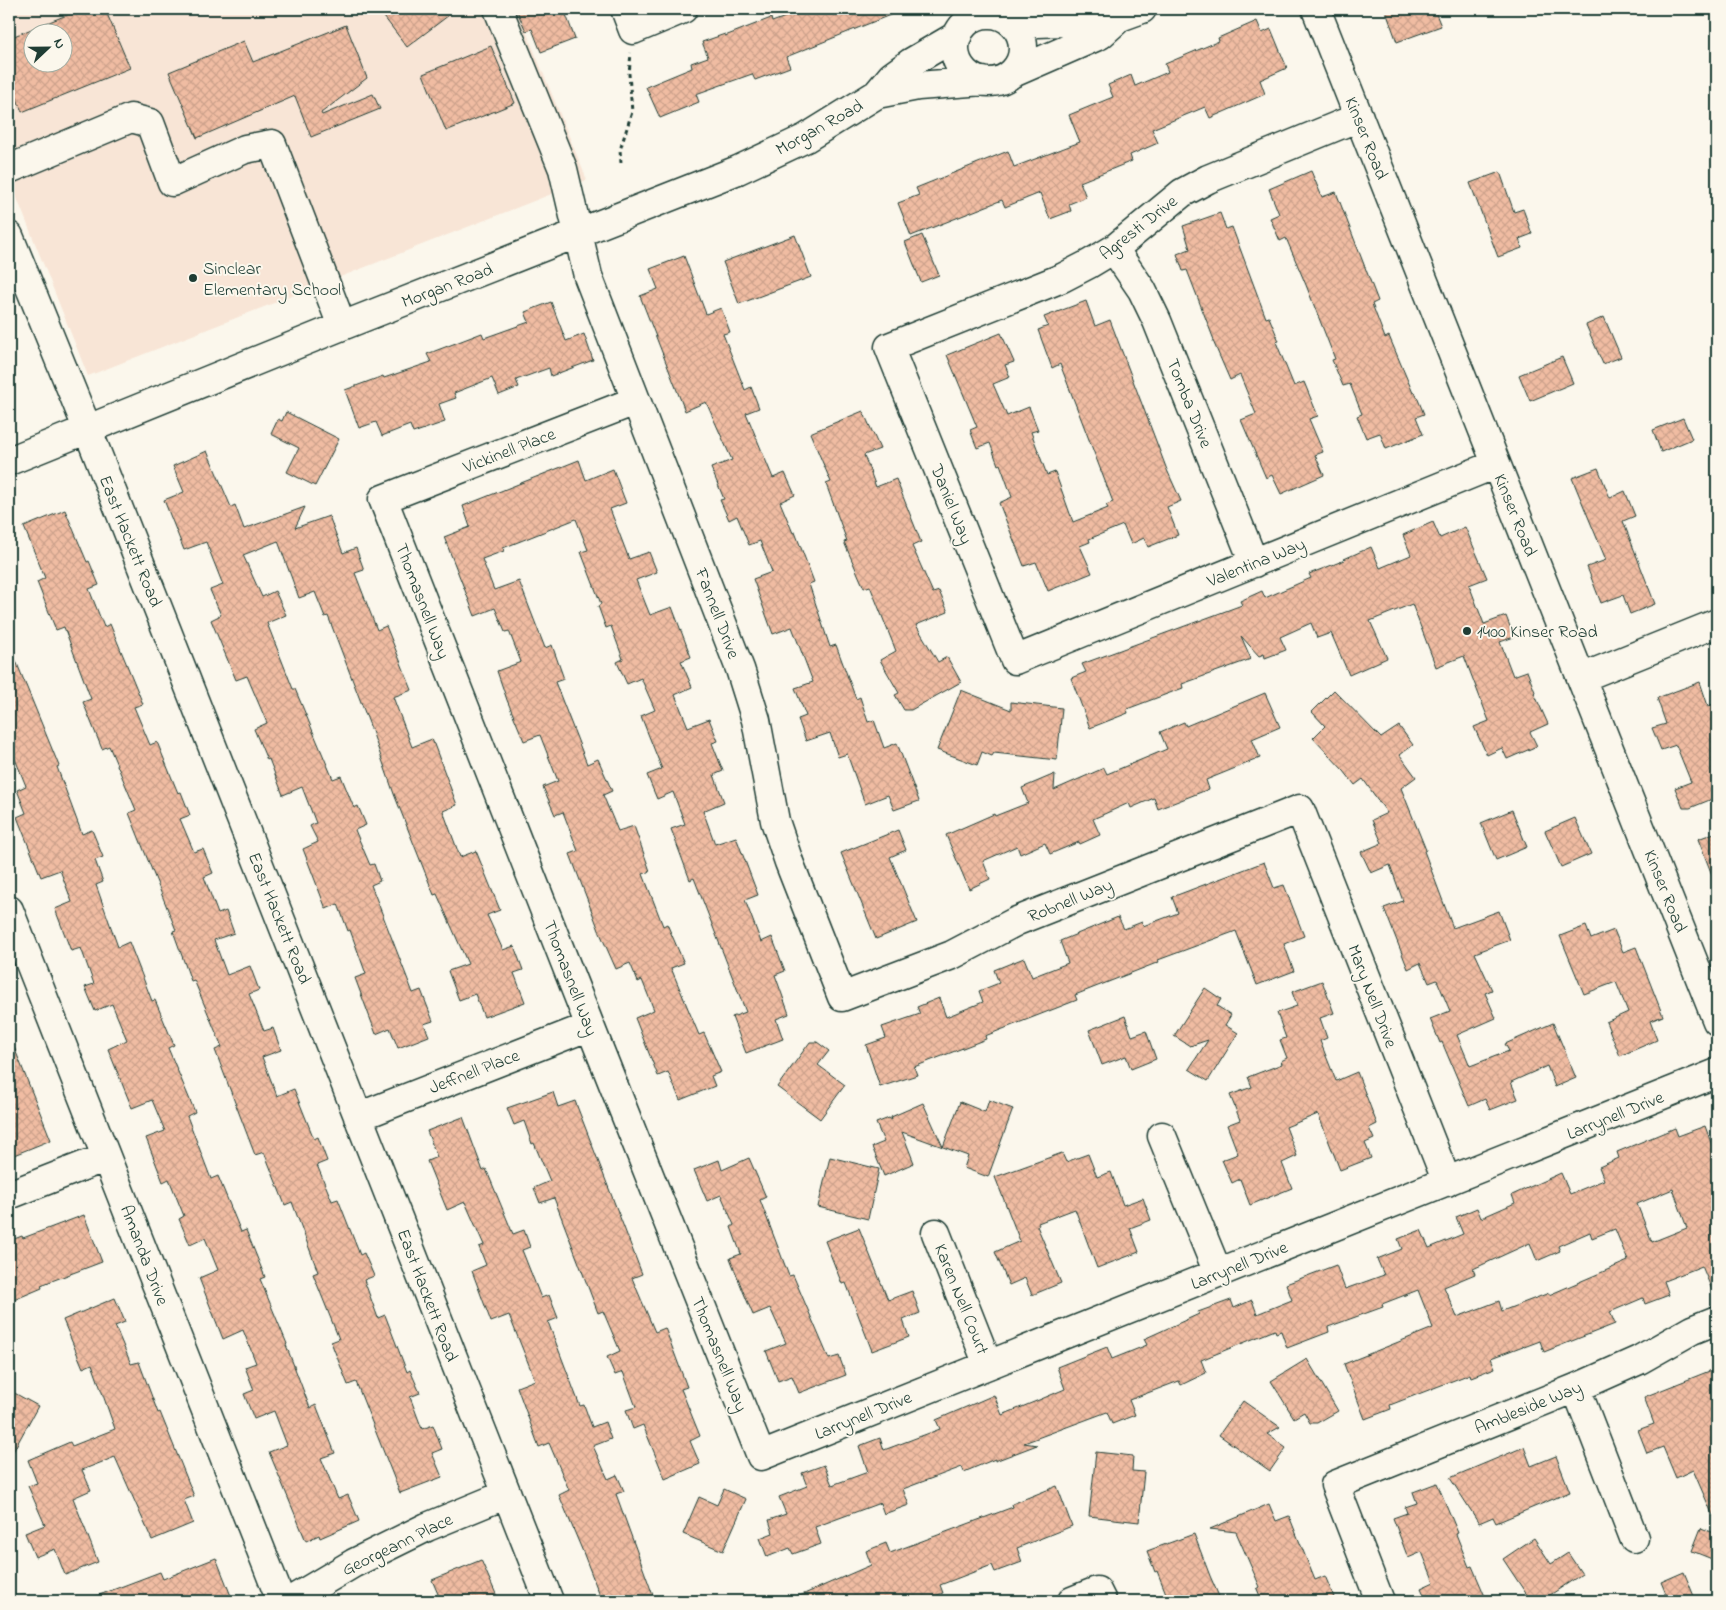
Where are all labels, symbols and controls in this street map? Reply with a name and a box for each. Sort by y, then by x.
north arrow [22,22,72,72]
text: N [47,35,70,52]
street label: Kinser Road [1337,93,1394,184]
street label: Morgan Road [772,94,869,164]
street label: Agresti Drive [1094,189,1185,268]
place label: Sinclear Elementary School [203,257,341,304]
street label: Morgan Road [398,257,498,317]
marker: Sinclear Elementary School [187,272,199,284]
street label: Tomba Drive [1158,355,1218,453]
street label: Vickinell Place [459,422,561,482]
street label: Daniel Way [922,460,978,549]
street label: Kinser Road [1486,470,1543,561]
street label: East Hackett Road [91,472,167,612]
street label: Valentina Way [1203,532,1310,596]
street label: Thomasnell Way [387,540,455,663]
street label: Fannell Drive [687,564,746,664]
place label: 1400 Kinser Road [1477,620,1598,646]
marker: 1400 Kinser Road [1461,625,1473,637]
street label: Kinser Road [1636,846,1693,937]
street label: East Hackett Road [240,849,316,989]
street label: Robnell Way [1024,873,1117,931]
street label: Thomasnell Way [535,917,603,1040]
street label: Mary Nell Drive [1339,941,1403,1053]
street label: Jeffnell Place [426,1043,525,1102]
street label: Larrynell Drive [1563,1085,1669,1148]
street label: Amanda Drive [112,1202,175,1311]
street label: East Hackett Road [389,1226,463,1366]
street label: Larrynell Drive [1187,1235,1293,1298]
street label: Karen Nell Court [926,1240,994,1359]
street label: Thomasnell Way [683,1293,753,1416]
street label: Ambleside Way [1471,1375,1586,1442]
street label: Larrynell Drive [811,1385,917,1448]
street label: Georgeann Place [338,1507,459,1585]

